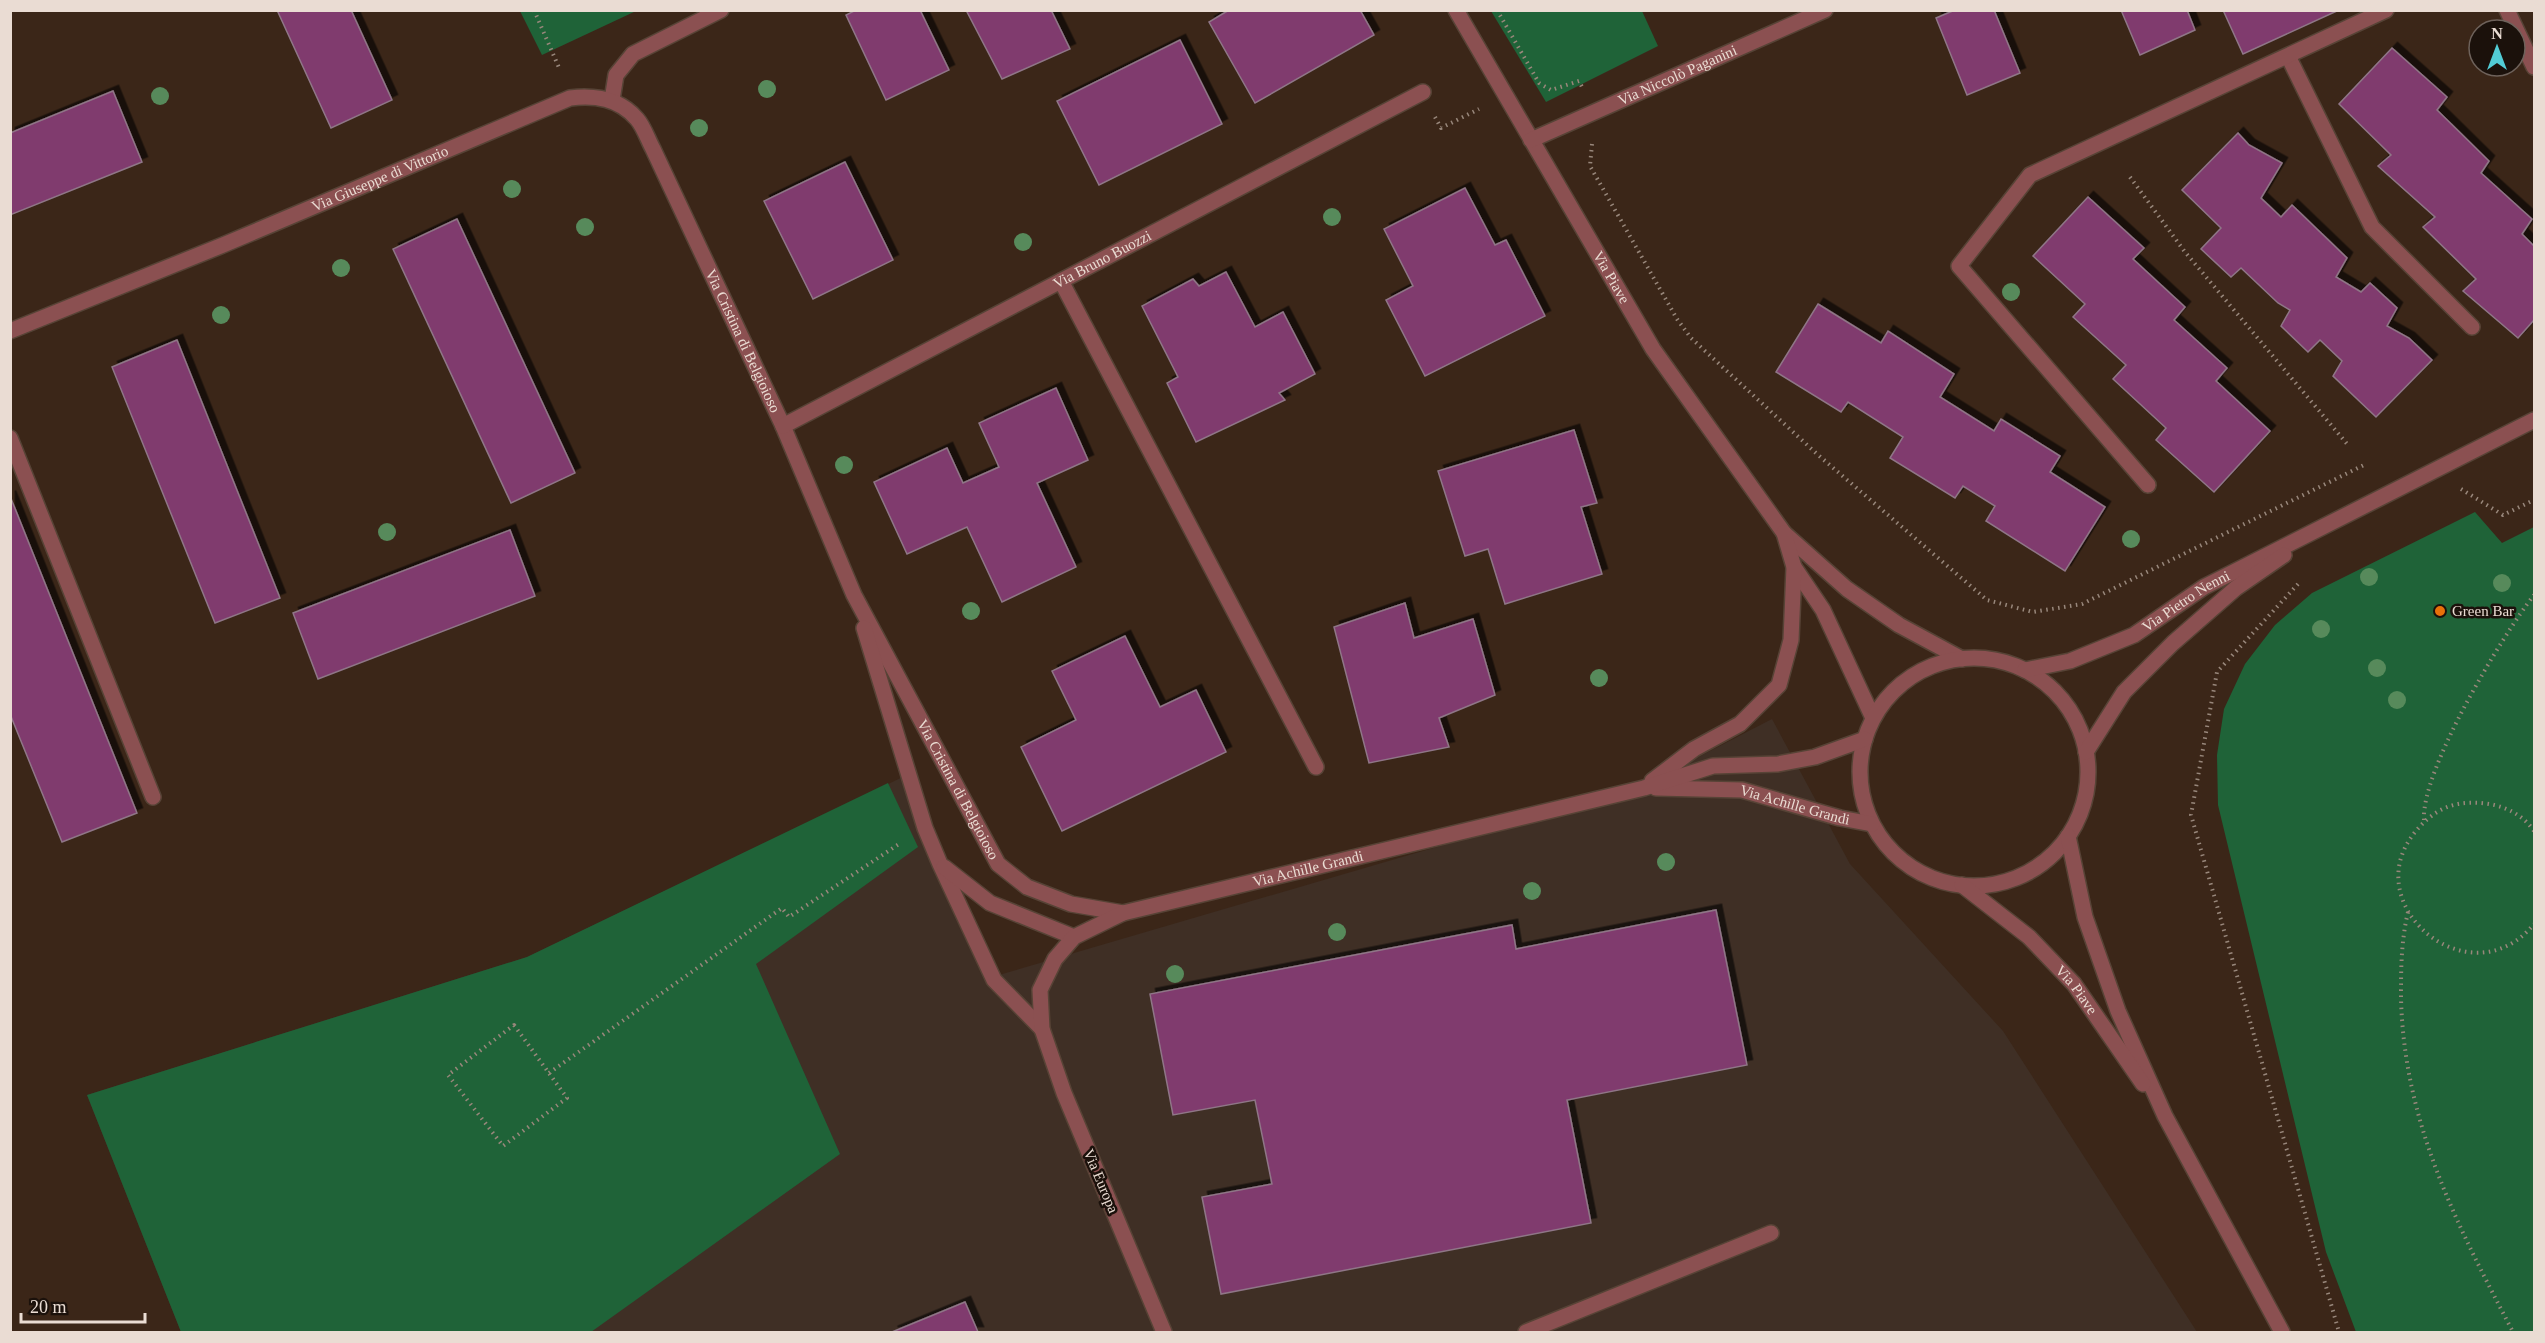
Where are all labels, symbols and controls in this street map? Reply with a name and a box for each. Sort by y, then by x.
north arrow [2467,18,2527,78]
text: N [2491,25,2503,42]
street label: Via Niccolò Paganini [1615,42,1739,109]
street label: Via Giuseppe di Vittorio [309,143,450,215]
street label: Via Bruno Buozzi [1050,227,1154,292]
street label: Via Piave [1590,248,1633,306]
street label: Via Cristina di Belgioioso [703,267,783,415]
street label: Via Pietro Nenni [2139,567,2232,635]
place label: Green Bar [2452,603,2514,619]
marker: Green Bar [2433,604,2447,618]
street label: Via Cristina di Belgioioso [914,717,1002,862]
street label: Via Achille Grandi [1738,782,1851,828]
street label: Via Achille Grandi [1251,848,1365,890]
street label: Via Piave [2052,962,2101,1018]
street label: Via Europa [1080,1147,1122,1216]
scale bar [21,1286,146,1324]
text: 20 m [30,1297,67,1317]

